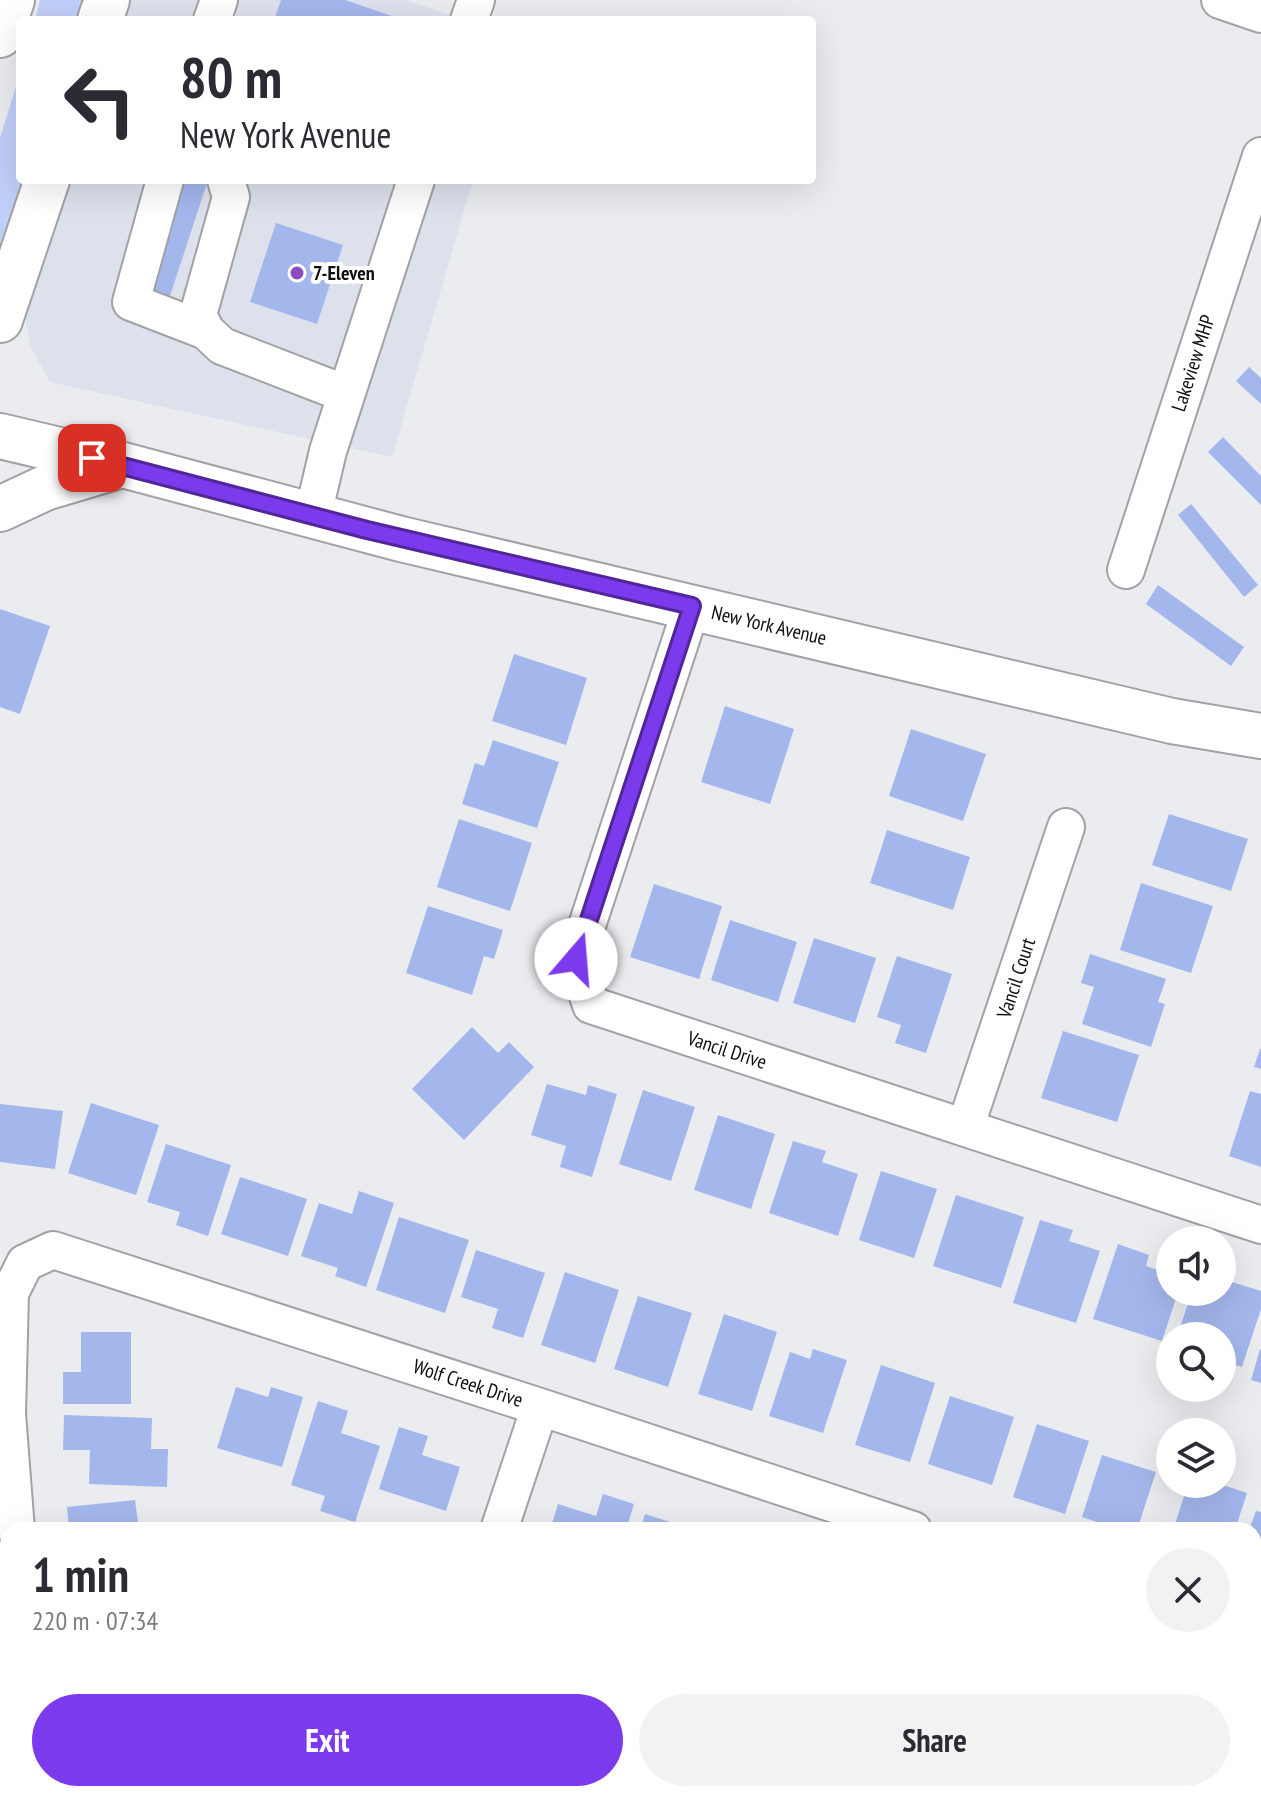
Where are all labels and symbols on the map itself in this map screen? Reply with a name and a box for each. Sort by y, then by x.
place label: 7-Eleven [313,260,375,286]
marker: 7-Eleven [288,264,306,282]
street label: Lakeview MHP [1165,312,1221,414]
pin [58,424,126,492]
street label: New York Avenue [709,599,829,651]
position arrow [534,917,618,1001]
street label: Vancil Court [991,934,1041,1022]
street label: Vancil Drive [683,1025,770,1075]
street label: Wolf Creek Drive [410,1353,526,1413]

